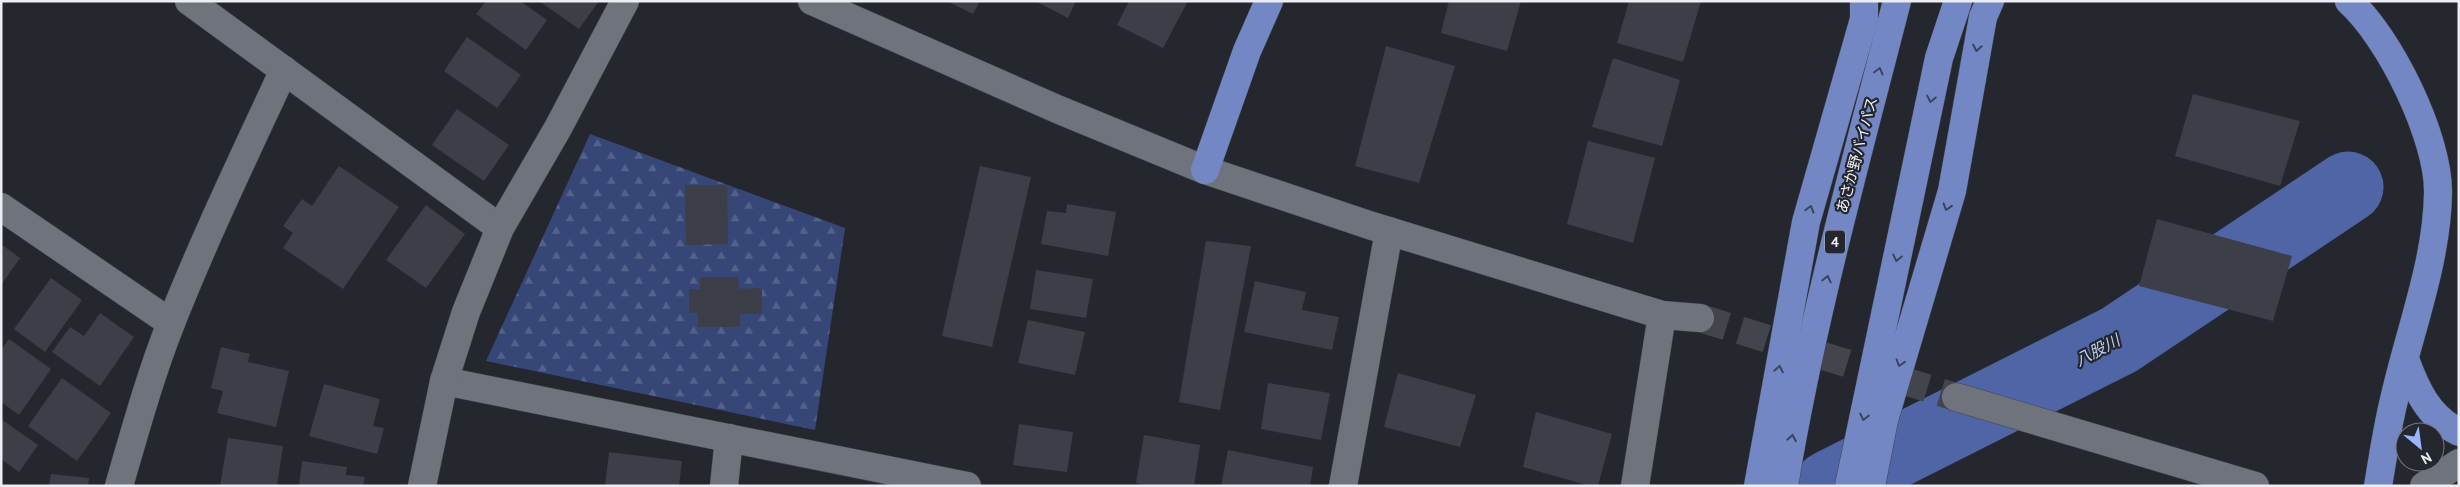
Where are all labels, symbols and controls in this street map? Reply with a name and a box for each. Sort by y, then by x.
one-way arrow [1973,43,1983,52]
one-way arrow [1874,67,1884,75]
one-way arrow [1926,94,1937,103]
street label: あさか野バイパス [1832,95,1881,215]
one-way arrow [1942,203,1952,211]
one-way arrow [1804,205,1815,214]
road number: 4 [1825,230,1845,253]
one-way arrow [1892,253,1903,262]
one-way arrow [1821,275,1832,284]
water label: 八股川 [2071,329,2125,370]
one-way arrow [1896,358,1906,367]
one-way arrow [1774,365,1784,373]
one-way arrow [1859,412,1869,421]
north arrow [2395,422,2445,472]
one-way arrow [1786,433,1796,442]
text: N [2418,448,2435,468]

